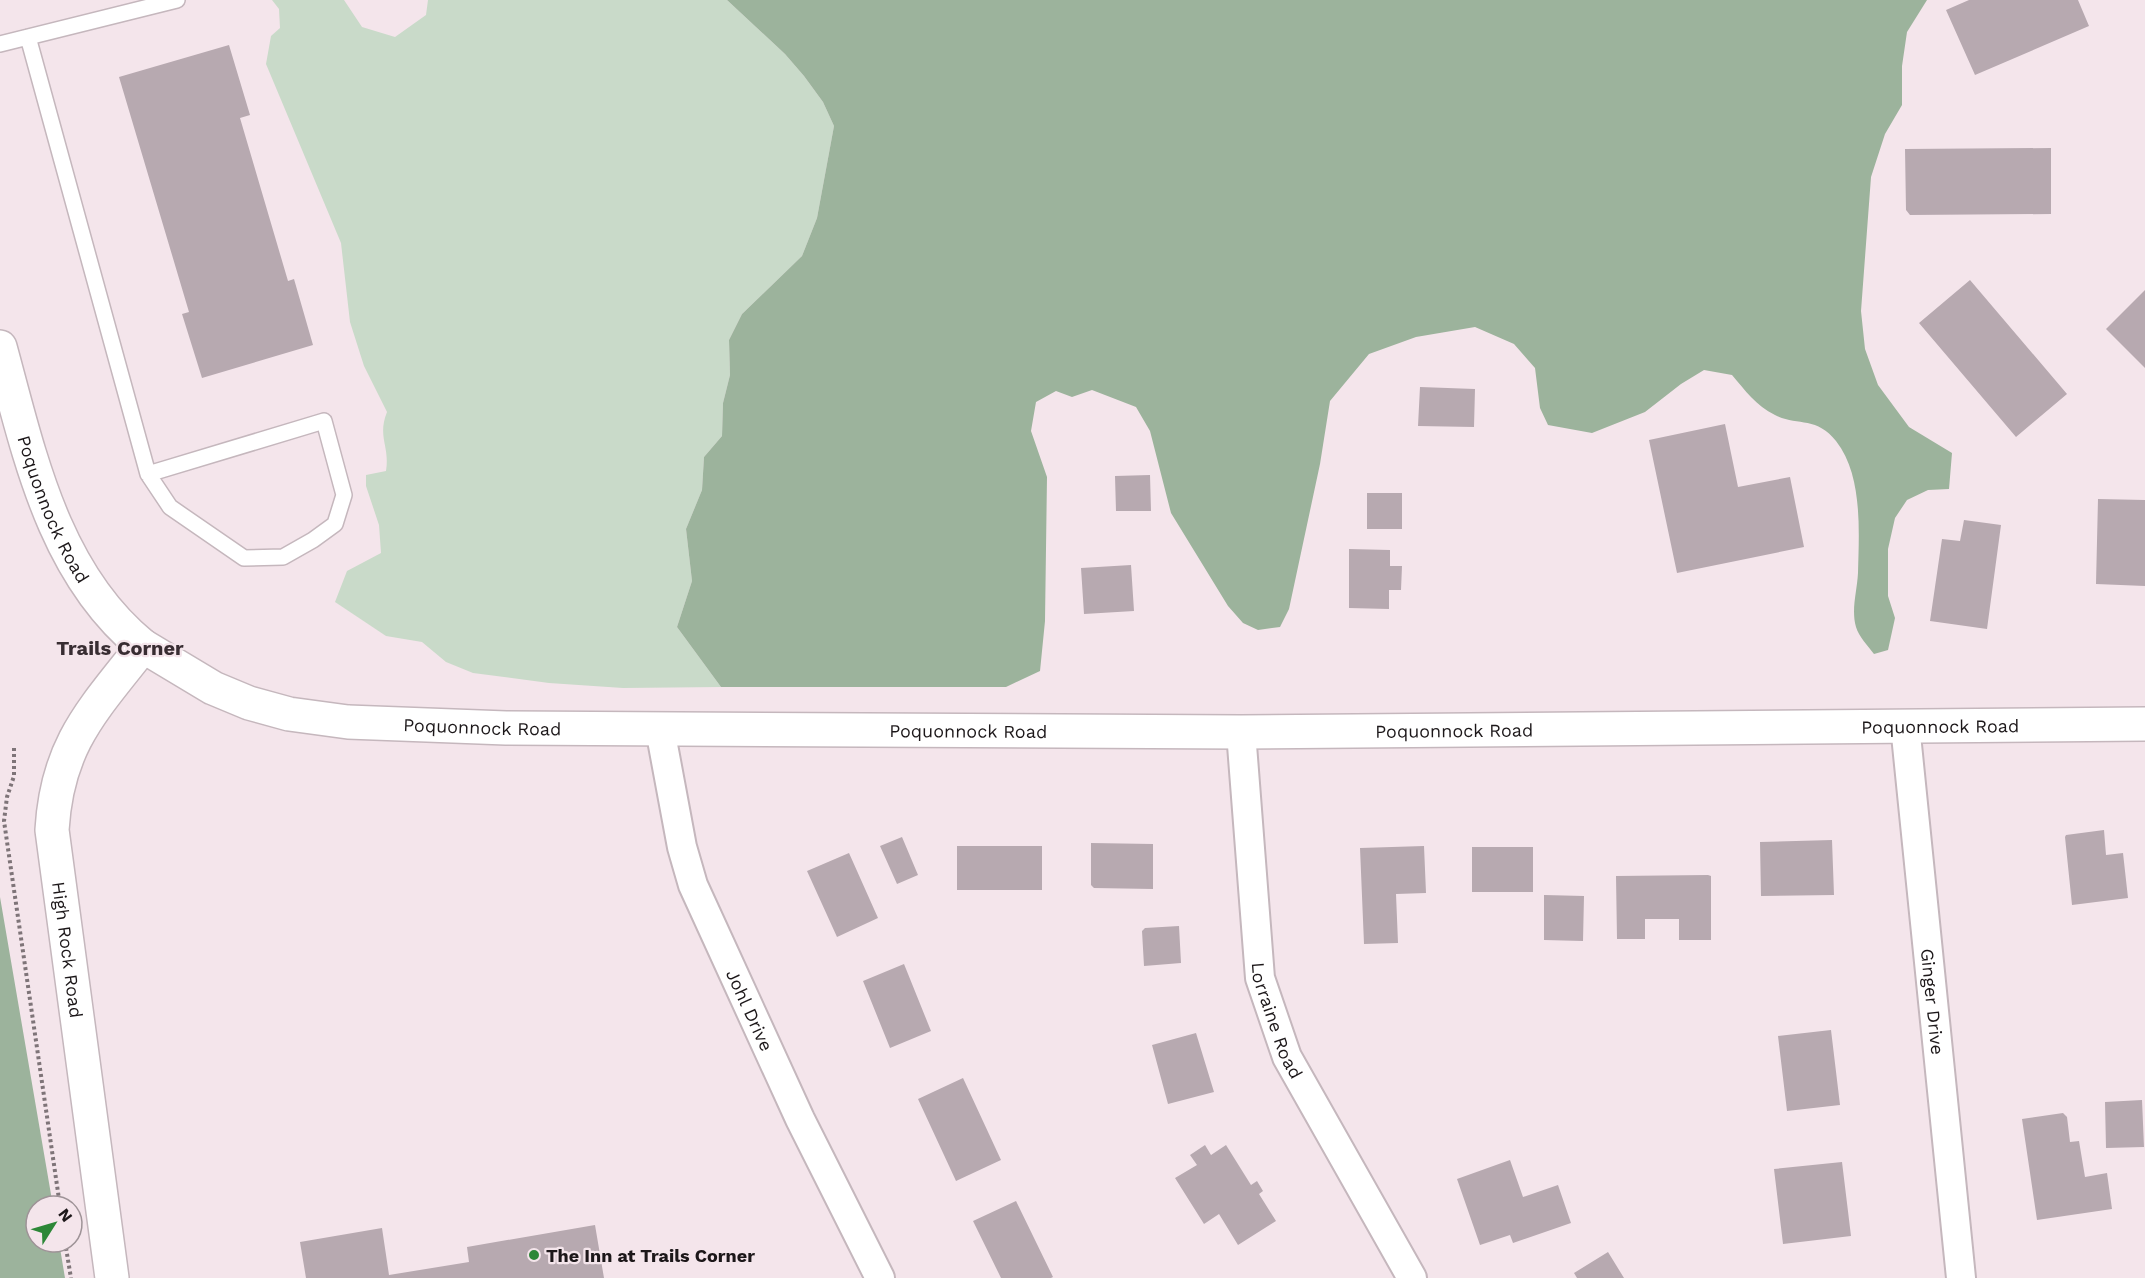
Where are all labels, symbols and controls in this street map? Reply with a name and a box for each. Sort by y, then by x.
street label: Poquonnock Road [14,433,94,587]
district label: Trails Corner [56,636,184,660]
street label: Poquonnock Road [403,714,561,739]
street label: Poquonnock Road [1861,715,2019,737]
street label: Poquonnock Road [1375,719,1533,741]
street label: Poquonnock Road [889,720,1047,741]
street label: High Rock Road [49,880,88,1019]
street label: Ginger Drive [1917,947,1949,1056]
street label: Lorraine Road [1248,961,1307,1082]
street label: Johl Drive [722,966,778,1054]
north arrow [24,1194,84,1254]
text: N [54,1205,77,1226]
place label: The Inn at Trails Corner [546,1245,755,1266]
marker: The Inn at Trails Corner [527,1248,541,1262]

